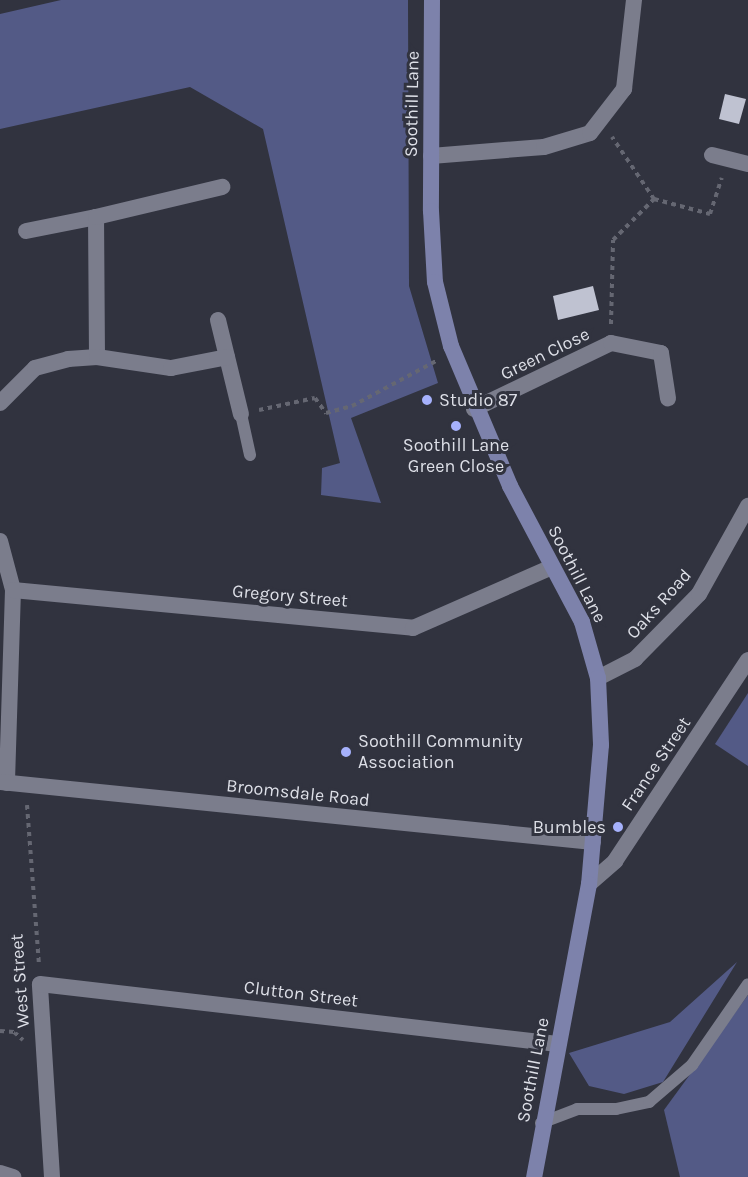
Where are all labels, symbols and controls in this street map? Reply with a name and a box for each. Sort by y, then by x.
street label: Soothill Lane [400,51,424,157]
street label: Green Close [497,323,593,385]
place label: Studio 87 [439,389,517,411]
marker: Studio 87 [420,393,434,407]
marker: Soothill Lane Green Close [449,419,463,433]
place label: Soothill Lane Green Close [403,435,509,478]
street label: Soothill Lane [543,522,611,626]
street label: Oaks Road [622,565,696,643]
street label: Gregory Street [231,580,349,612]
street label: France Street [617,713,695,815]
place label: Soothill Community Association [358,731,523,774]
marker: Soothill Community Association [339,745,353,759]
street label: Broomsdale Road [225,775,371,811]
place label: Bumbles [533,816,606,838]
marker: Bumbles [611,820,625,834]
street label: West Street [6,933,34,1029]
street label: Clutton Street [243,976,359,1012]
street label: Soothill Lane [512,1016,554,1124]

